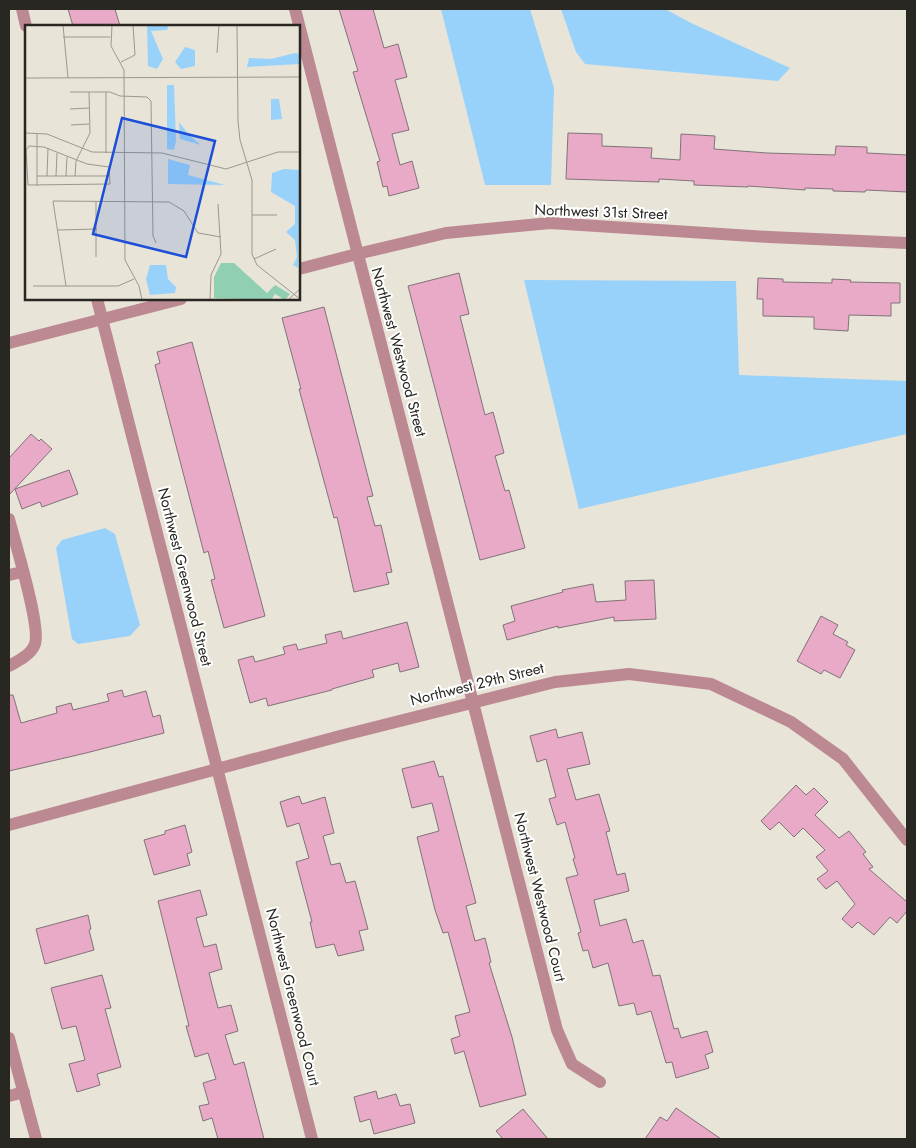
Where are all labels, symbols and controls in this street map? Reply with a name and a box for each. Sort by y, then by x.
inset map [25,25,300,300]
street label: Northwest 31st Street [534,199,668,225]
street label: Northwest Westwood Street [366,265,432,439]
street label: Northwest Greenwood Street [152,485,218,669]
street label: Northwest 29th Street [408,657,547,711]
street label: Northwest Westwood Court [508,810,572,984]
street label: Northwest Greenwood Court [260,906,326,1089]

